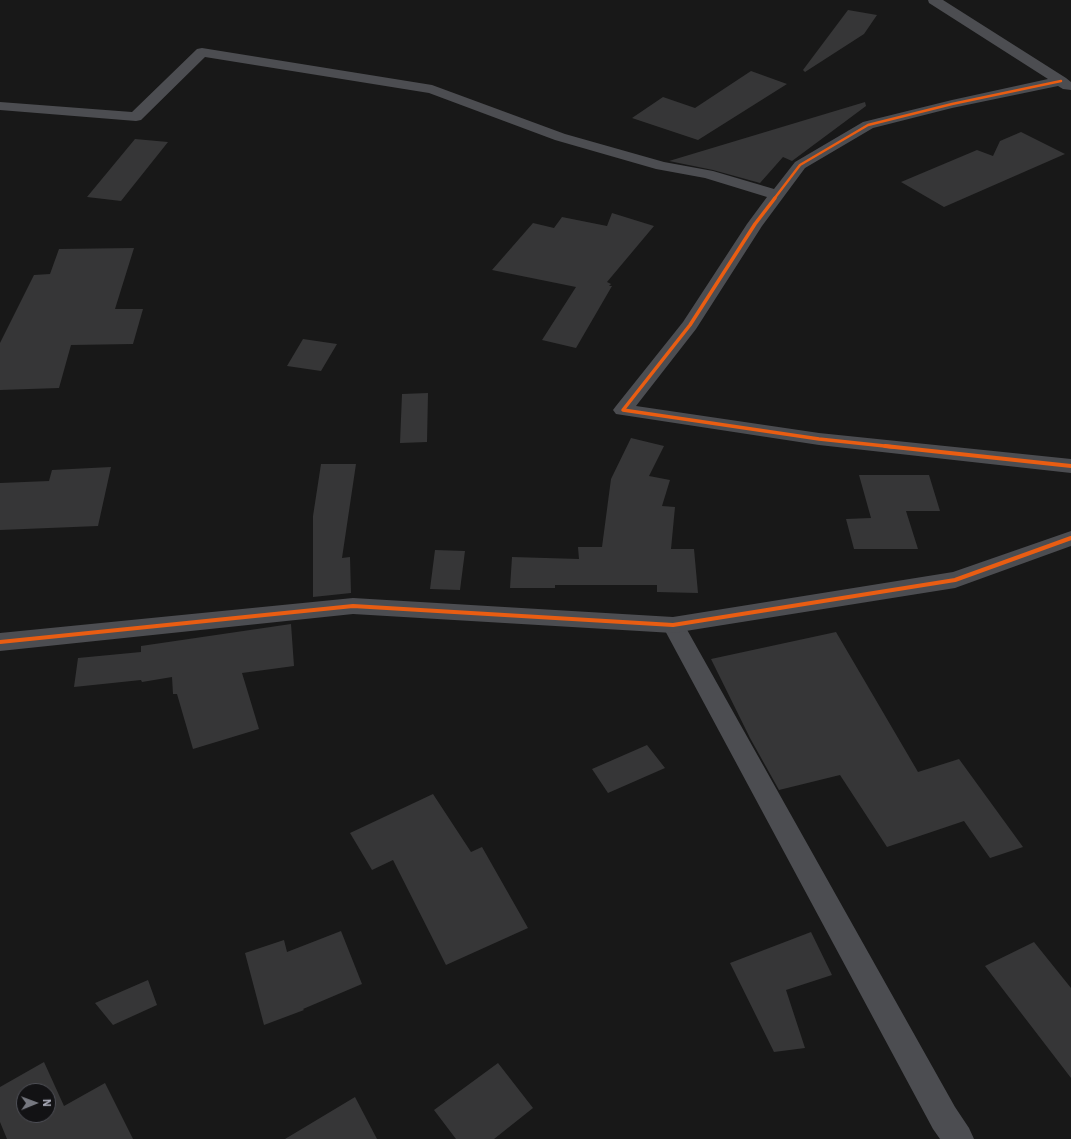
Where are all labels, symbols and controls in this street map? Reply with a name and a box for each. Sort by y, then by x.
north arrow [16,1083,56,1123]
text: N [40,1099,54,1107]

